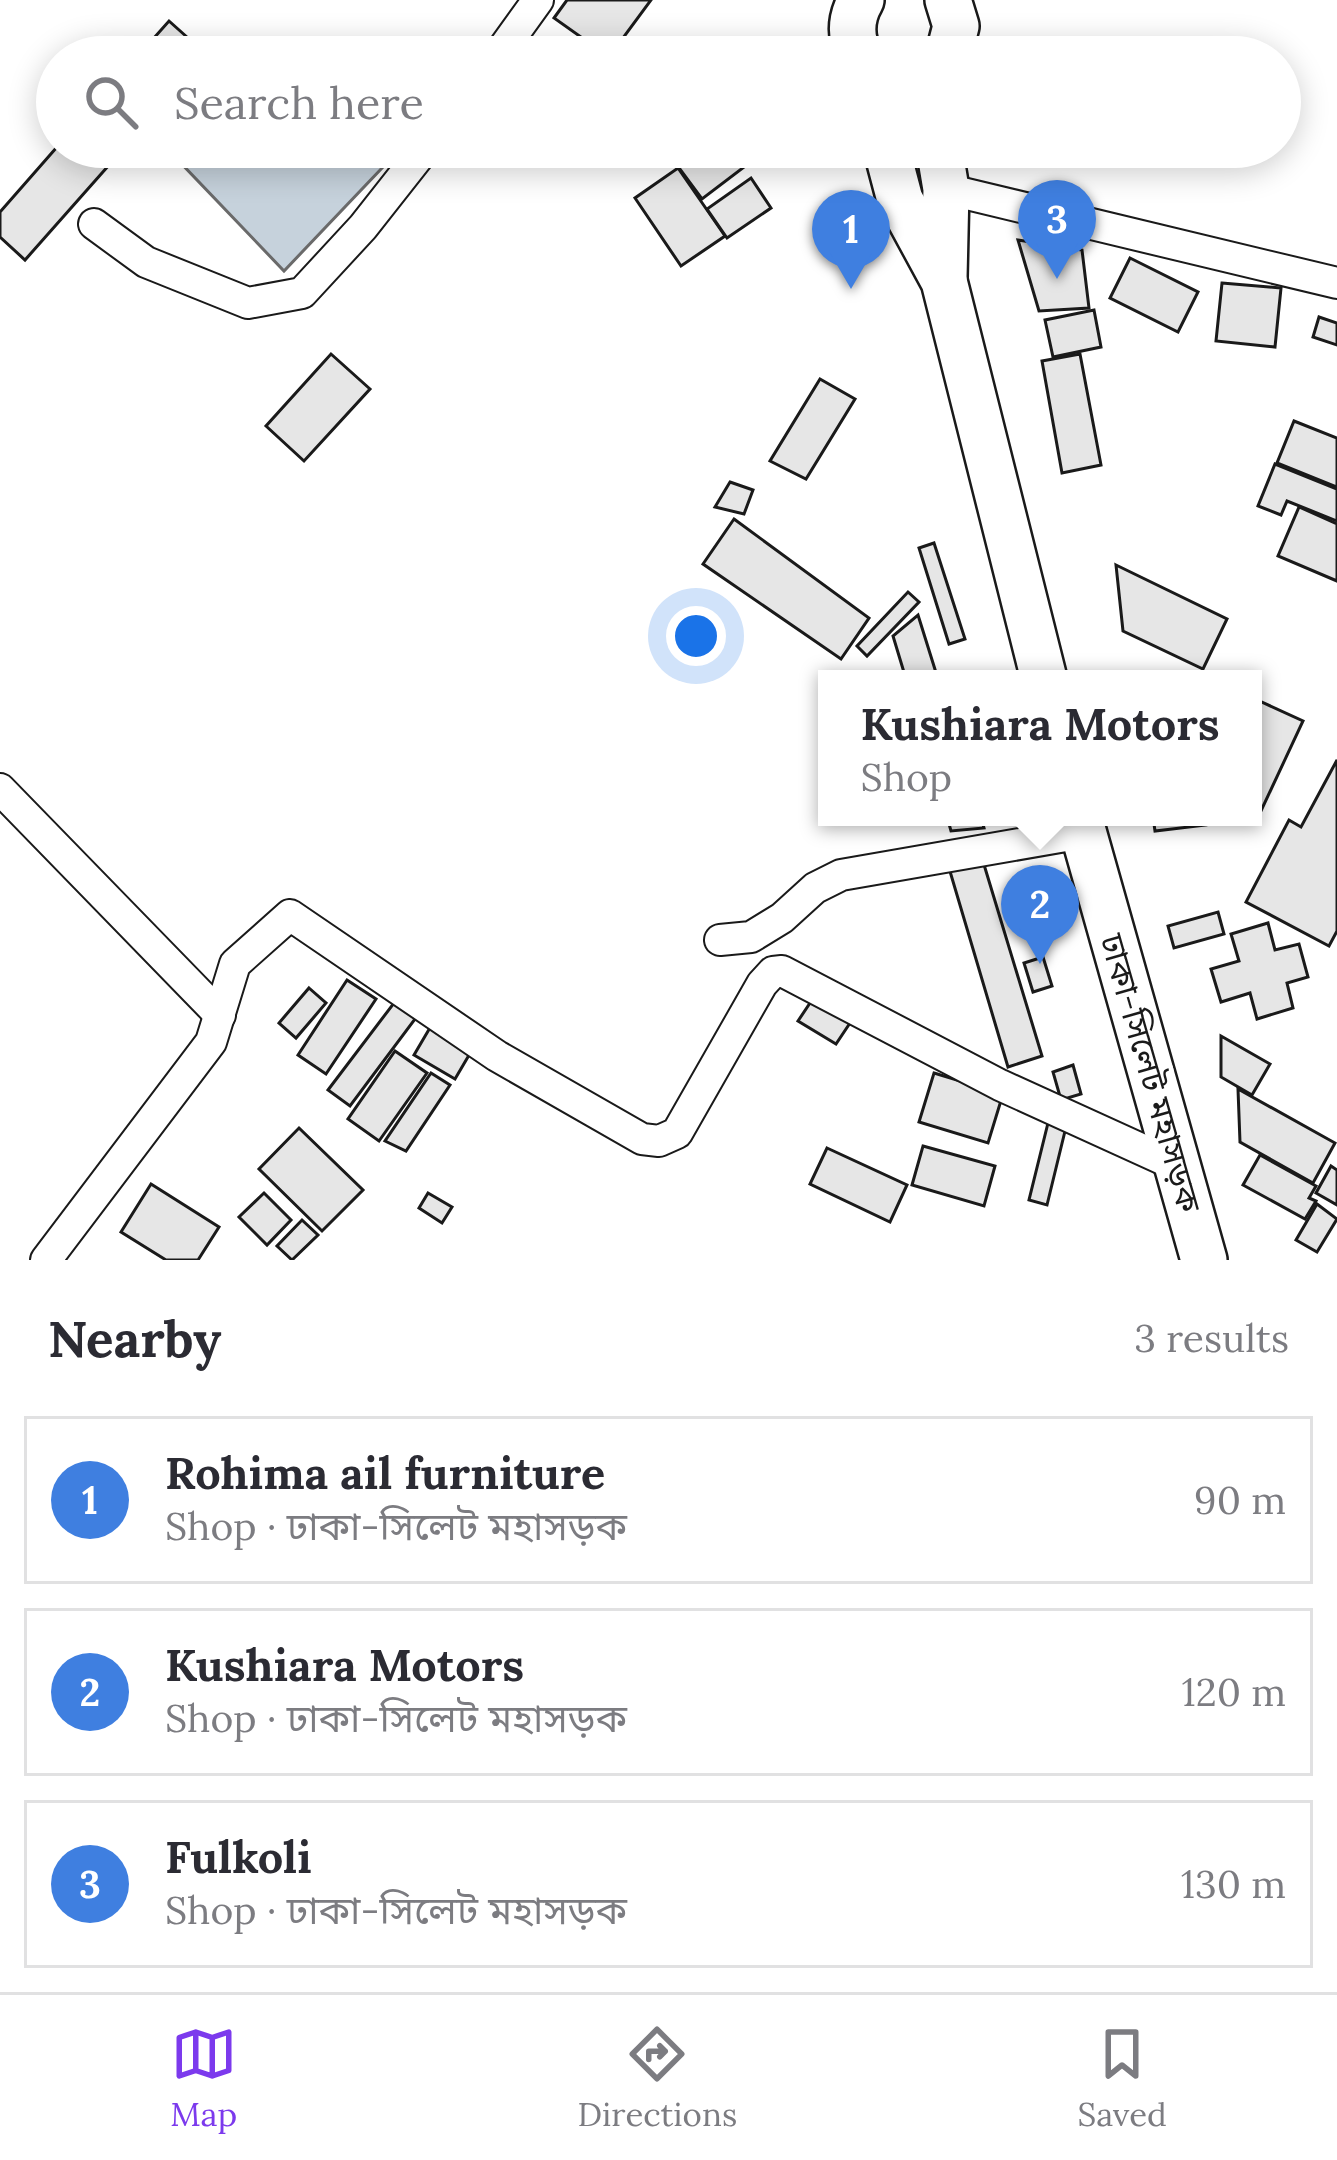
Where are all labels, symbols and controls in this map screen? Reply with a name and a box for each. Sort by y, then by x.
search box [36,36,1301,168]
icon: search [78,69,144,135]
text: Search here [174,74,424,131]
pin: 3 [1018,180,1096,279]
pin: 1 [812,190,890,289]
your location [666,606,726,666]
popup [818,670,1262,826]
text: Kushiara Motors [861,695,1219,752]
text: Shop [861,752,952,802]
pin: 2 [1001,865,1079,964]
street label: ঢাকা-সিলেট মহাসড়ক [1091,928,1211,1217]
text: Nearby [48,1306,221,1371]
text: 3 results [1134,1313,1289,1363]
text: Rohima ail furniture [165,1444,605,1501]
text: 1 [82,1475,98,1525]
text: 90 m [1194,1475,1286,1525]
text: Shop · ঢাকা-সিলেট মহাসড়ক [165,1501,627,1551]
text: Kushiara Motors [165,1636,524,1693]
text: 2 [80,1667,100,1717]
text: 120 m [1182,1667,1286,1717]
text: Shop · ঢাকা-সিলেট মহাসড়ক [165,1693,627,1743]
text: Fulkoli [165,1828,312,1885]
text: 3 [79,1859,101,1909]
text: 130 m [1181,1859,1286,1909]
text: Shop · ঢাকা-সিলেট মহাসড়ক [165,1885,627,1935]
tab: Map [170,2021,237,2135]
tab: Directions [578,2021,737,2135]
tab: Saved [1078,2021,1167,2135]

